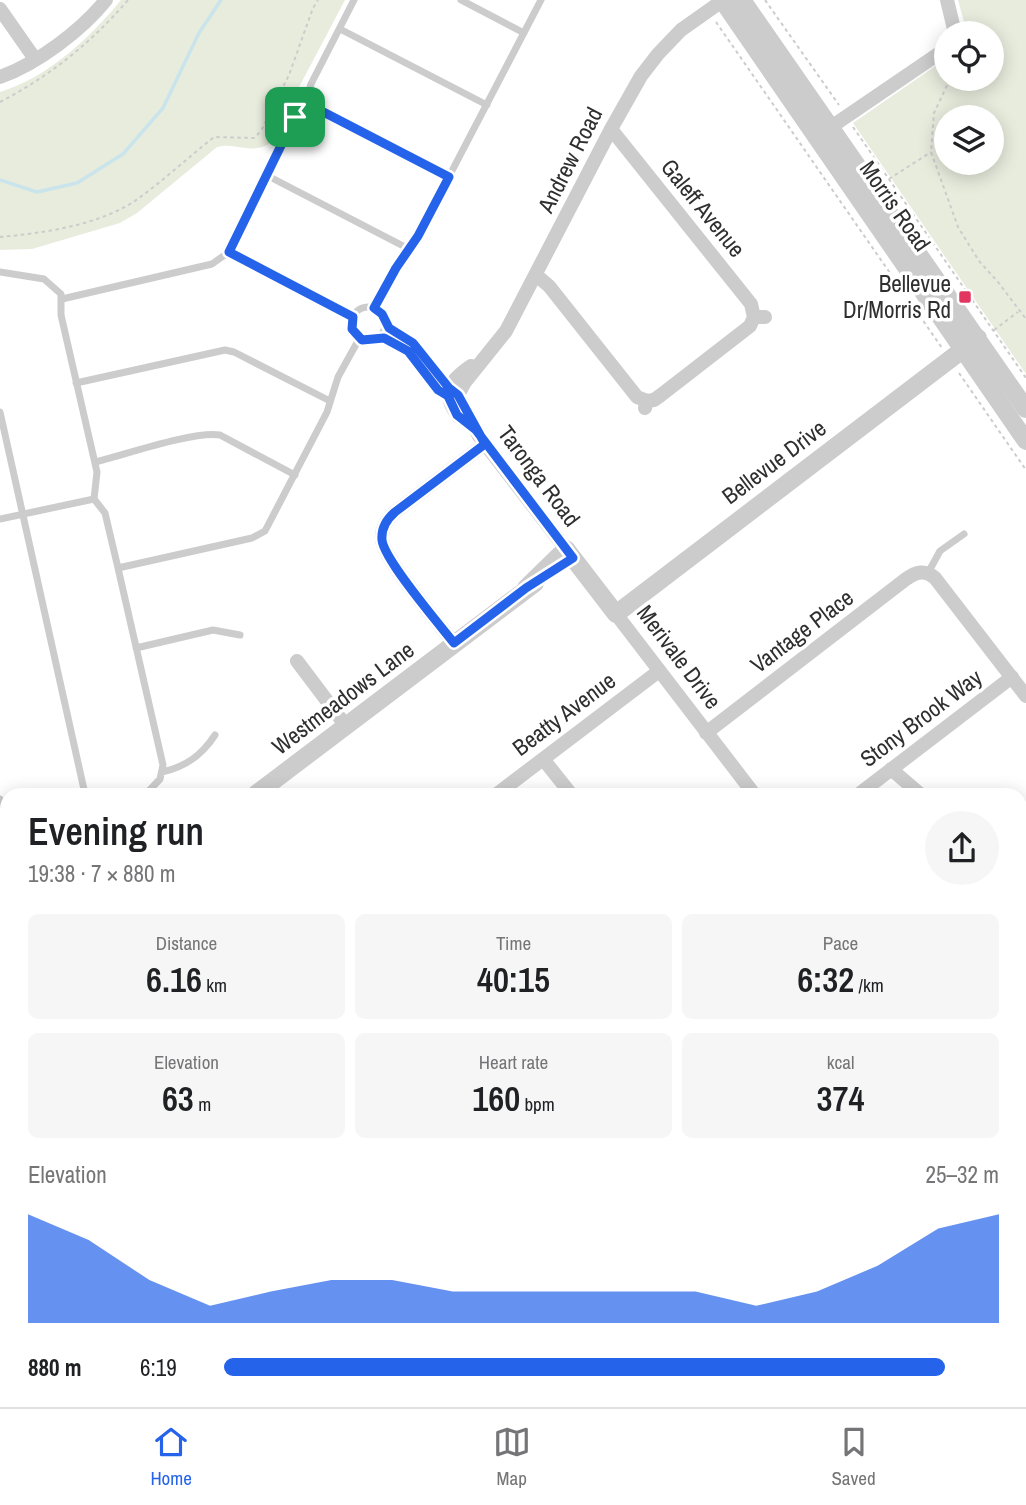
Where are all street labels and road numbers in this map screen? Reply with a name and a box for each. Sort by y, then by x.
street label: Andrew Road [529,102,609,219]
street label: Galeff Avenue [654,152,753,263]
street label: Morris Road [853,154,938,257]
street label: Bellevue Drive [715,412,832,511]
street label: Taronga Road [491,419,588,532]
street label: Vantage Place [744,582,859,679]
street label: Merivale Drive [630,598,729,715]
street label: Westmeadows Lane [265,634,420,761]
street label: Stony Brook Way [853,661,988,774]
street label: Beatty Avenue [506,665,621,762]

